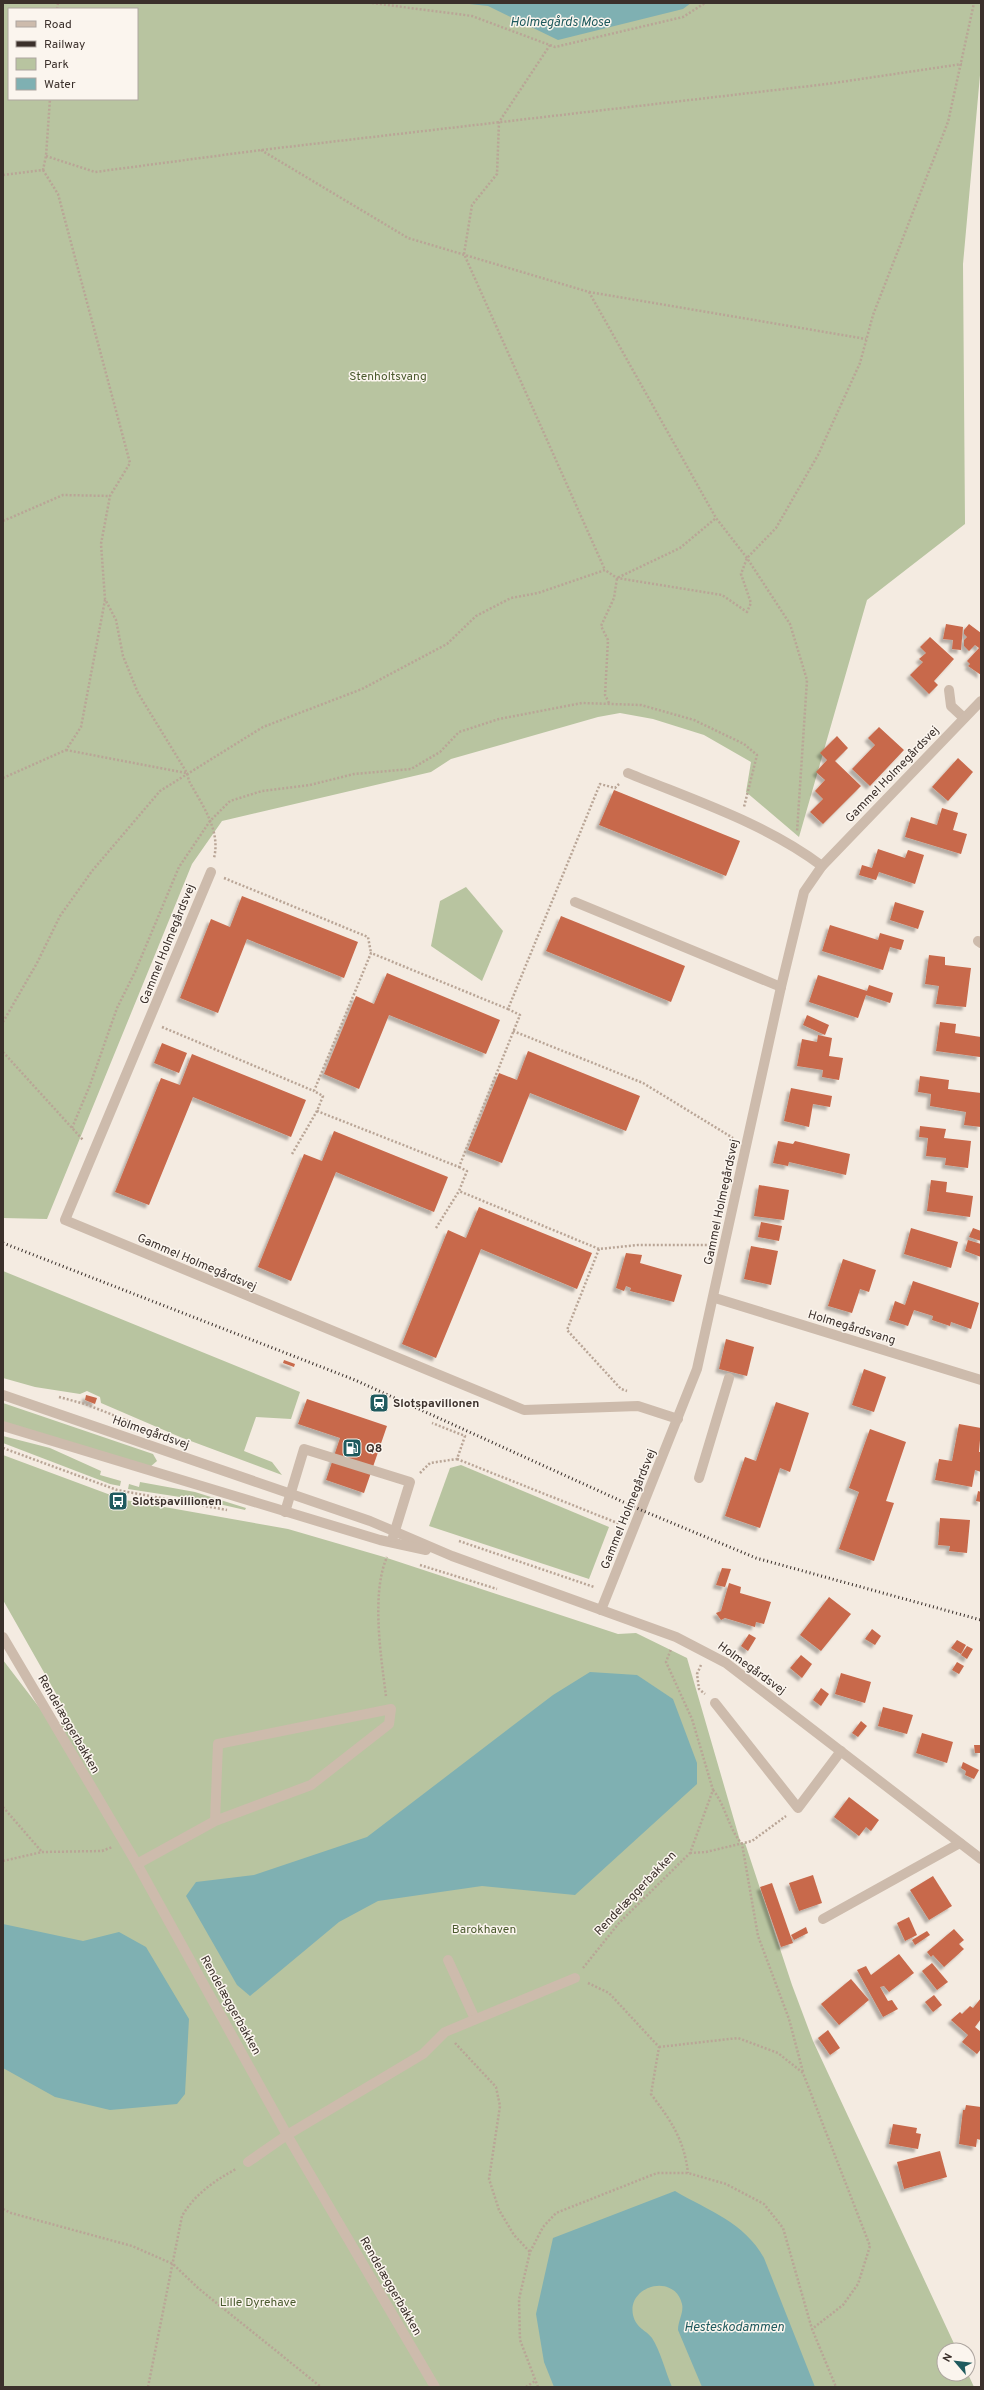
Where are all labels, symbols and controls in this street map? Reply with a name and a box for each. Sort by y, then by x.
legend [8,8,138,100]
water label: Holmegårds Mose [510,15,610,31]
text: Road [44,17,72,33]
text: Railway [44,37,85,53]
text: Park [44,57,69,73]
text: Water [44,77,76,93]
park label: Stenholtsvang [349,369,427,385]
street label: Gammel Holmegårdsvej [842,723,943,826]
street label: Gammel Holmegårdsvej [136,882,199,1007]
street label: Gammel Holmegårdsvej [701,1138,743,1267]
street label: Gammel Holmegårdsvej [134,1230,259,1295]
street label: Holmegårdsvang [806,1307,898,1349]
station icon: Slotspavillonen [368,1392,390,1414]
place label: Slotspavillonen [393,1396,479,1412]
street label: Holmegårdsvej [110,1412,191,1454]
fuel station icon: Q8 [341,1437,363,1459]
place label: Q8 [366,1441,382,1457]
street label: Gammel Holmegårdsvej [597,1447,660,1572]
bus stop icon: Slotspavillionen [107,1490,129,1512]
place label: Slotspavillionen [132,1494,222,1510]
street label: Holmegårdsvej [714,1639,789,1699]
street label: Rendelæggerbakken [33,1672,103,1777]
street label: Rendelæggerbakken [591,1848,680,1939]
park label: Barokhaven [452,1922,516,1938]
street label: Rendelæggerbakken [196,1953,264,2058]
street label: Rendelæggerbakken [355,2234,425,2339]
park label: Lille Dyrehave [220,2295,296,2311]
water label: Hesteskodammen [684,2320,784,2336]
north arrow [936,2342,976,2382]
text: N [940,2351,956,2365]

